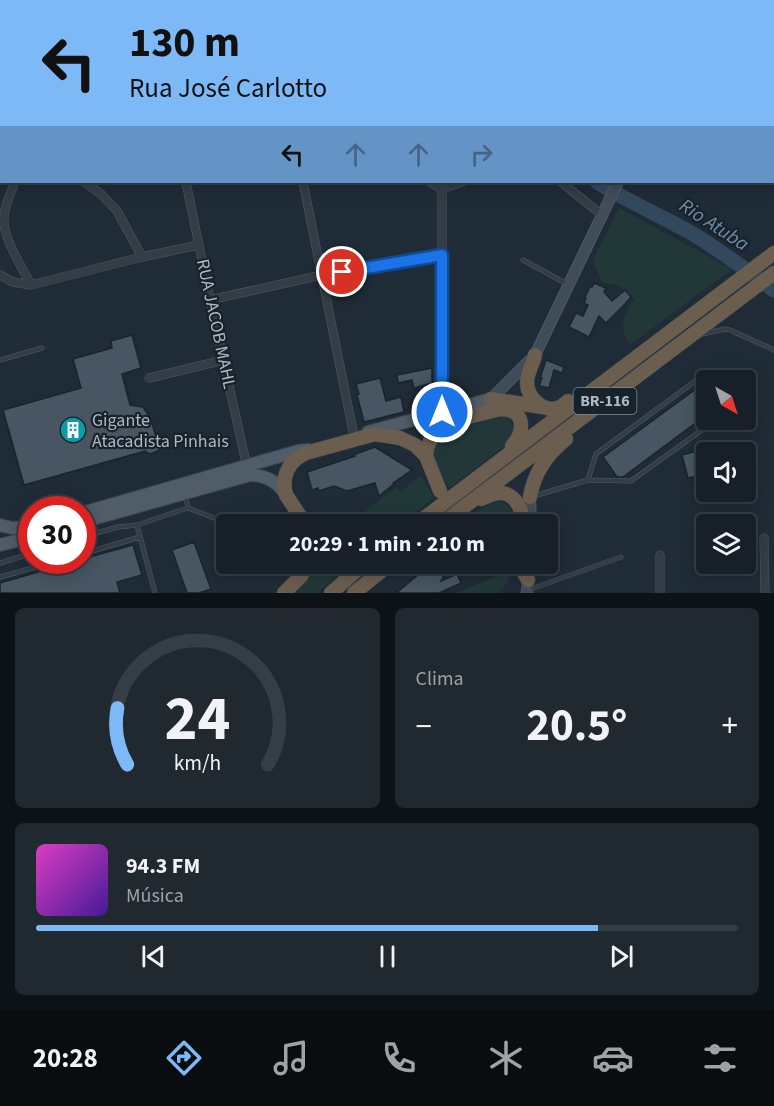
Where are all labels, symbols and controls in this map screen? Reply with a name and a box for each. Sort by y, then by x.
text: 130 m [129,13,240,73]
icon: left [30,24,108,102]
text: Rua José Carlotto [129,69,327,108]
icon: left [276,138,309,171]
icon: ahead [339,138,372,171]
icon: ahead [402,138,435,171]
icon: right [465,138,498,171]
water label: Rio Atuba [674,192,755,258]
pin [316,246,367,297]
icon: arrive [325,255,358,288]
street label: RUA JACOB MAHL [190,257,242,392]
north arrow [696,370,756,430]
map controls [696,370,756,574]
position arrow [410,380,474,444]
road number: BR-116 [574,388,636,414]
place label: Gigante Atacadista Pinhais [92,408,229,454]
building icon: Gigante Atacadista Pinhais [58,415,88,445]
button: sound [696,442,756,502]
speed limit sign: 30 [18,496,96,574]
button: layers [696,514,756,574]
text: 20:29 · 1 min · 210 m [289,528,485,560]
text: Clima [416,665,464,693]
text: 24 [164,675,230,764]
text: 20.5° [526,694,627,758]
text: − [416,703,432,750]
text: + [722,703,738,750]
text: km/h [173,748,221,779]
text: 94.3 FM [126,850,200,882]
text: Música [126,882,184,910]
icon: previous [137,940,170,973]
icon: pause [371,940,404,973]
icon: next [605,940,638,973]
icon: directions [163,1037,205,1079]
icon: music [270,1037,312,1079]
icon: phone [378,1037,420,1079]
icon: climate [485,1037,527,1079]
icon: car [592,1037,634,1079]
icon: filters [699,1037,741,1079]
text: 20:28 [33,1039,98,1078]

